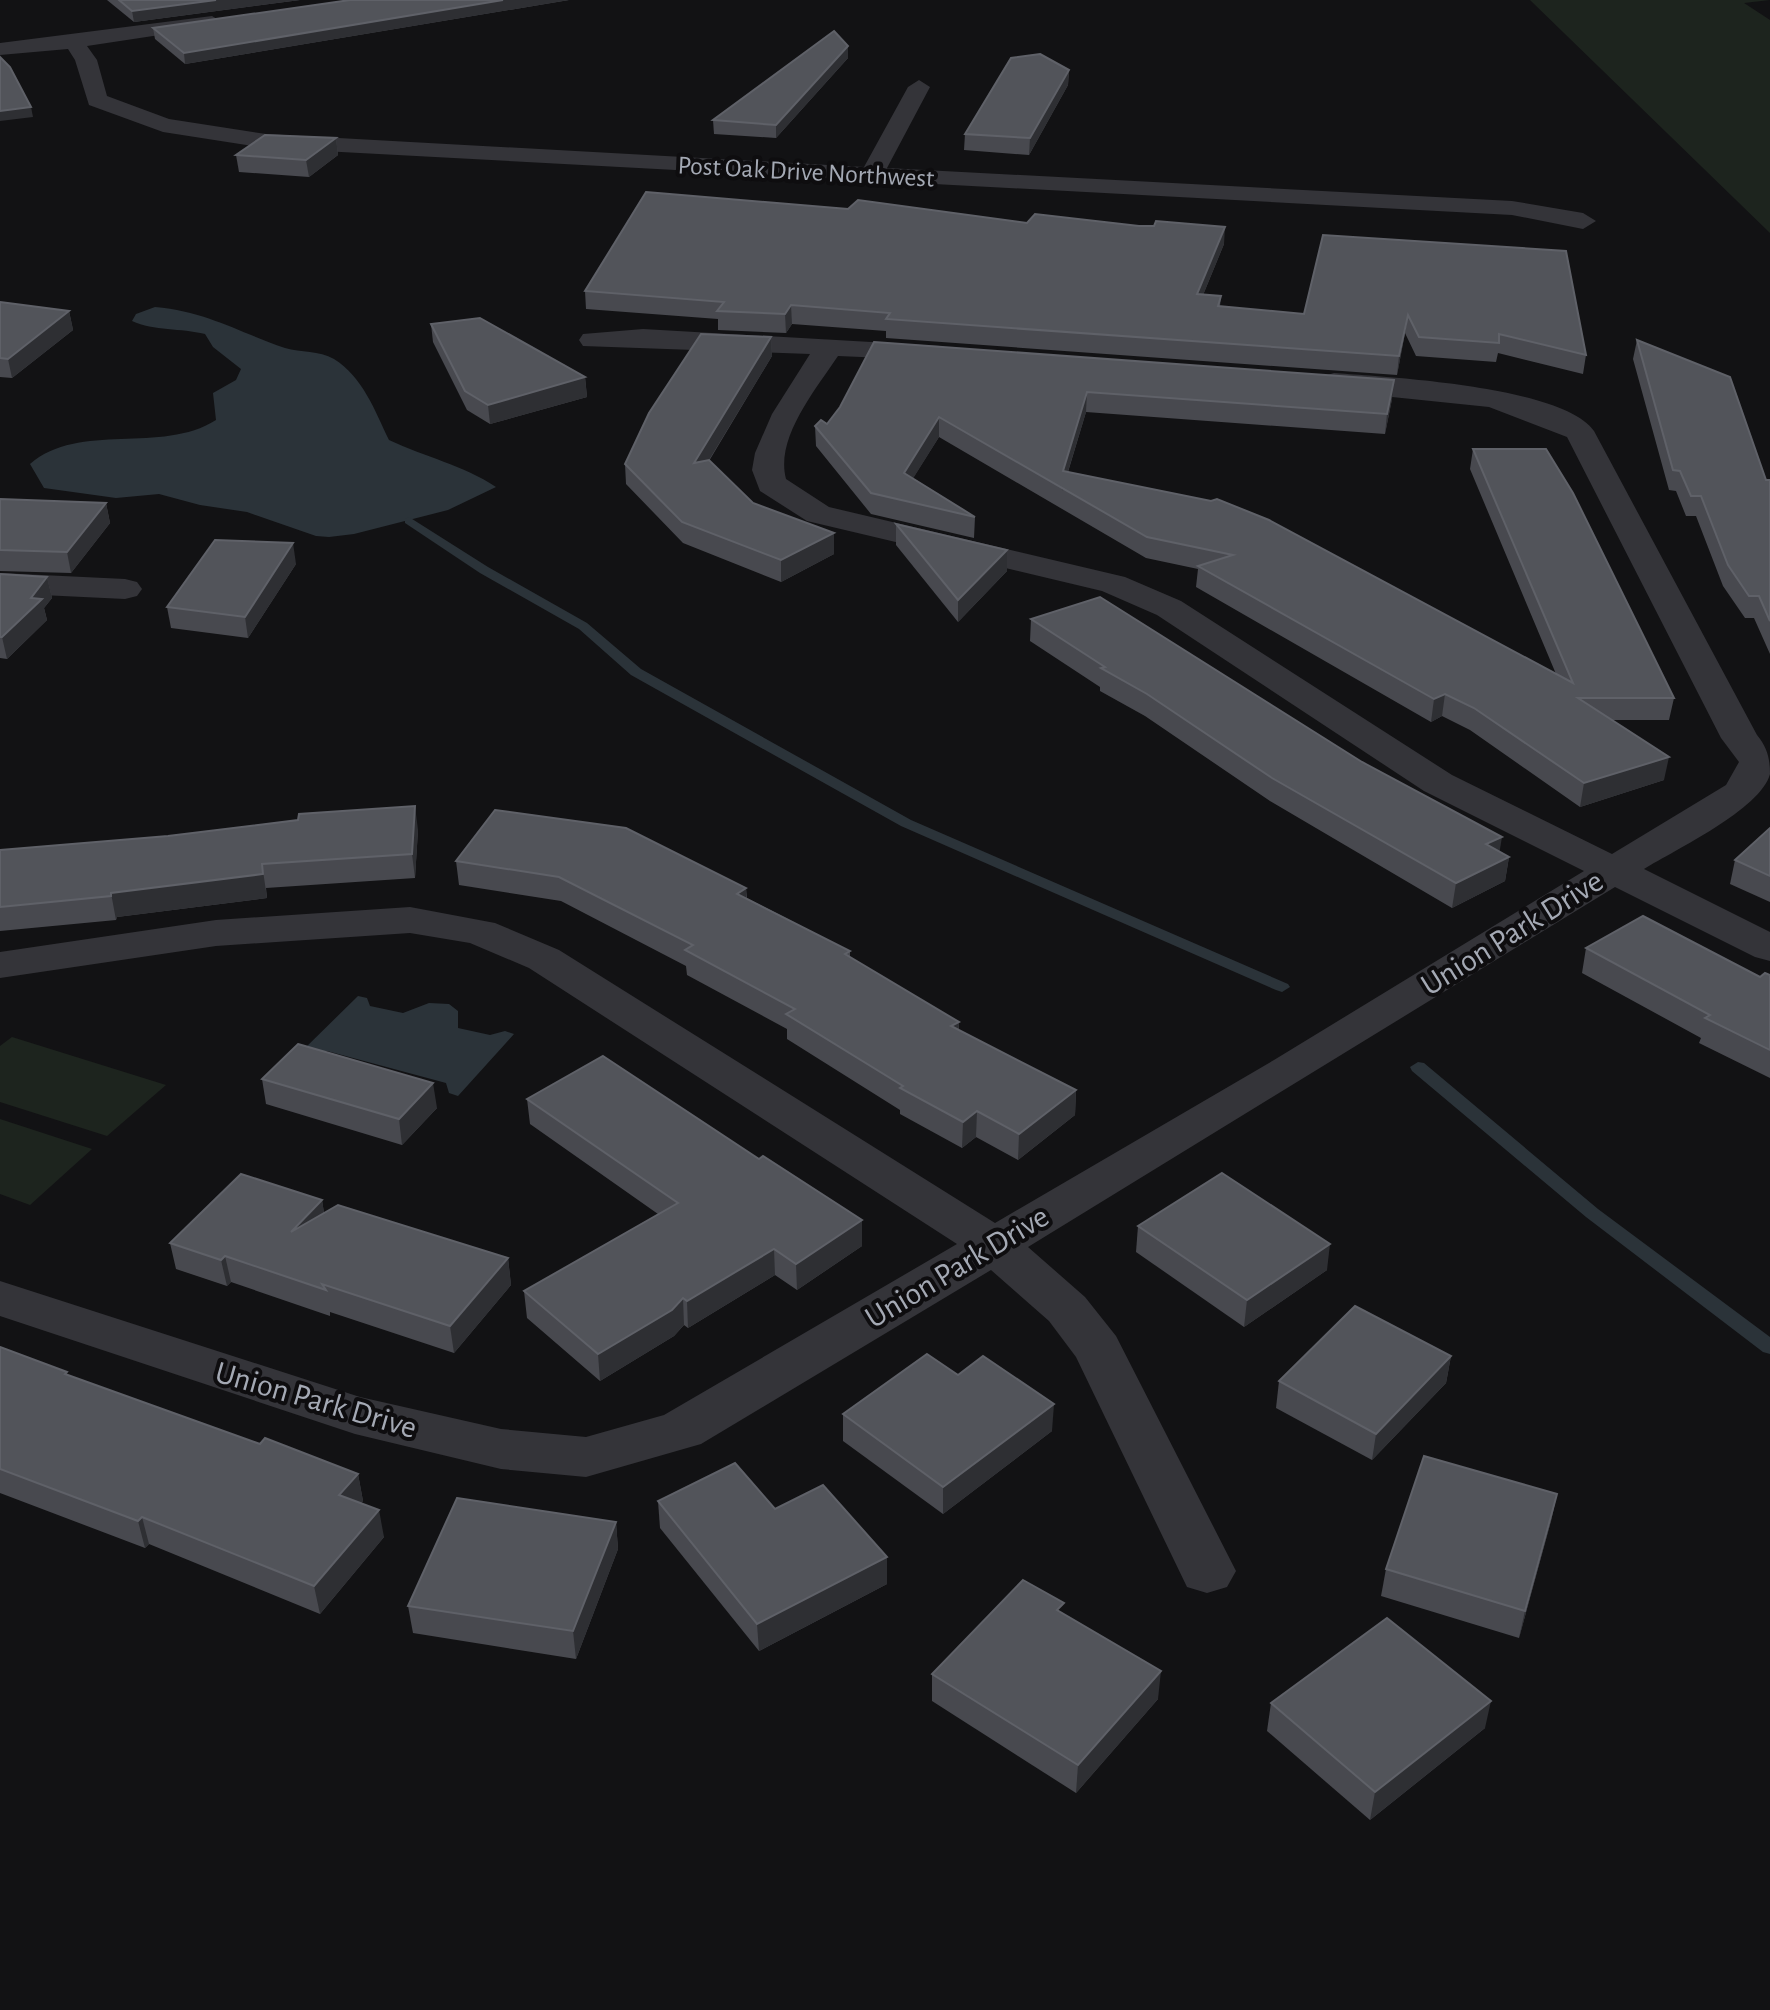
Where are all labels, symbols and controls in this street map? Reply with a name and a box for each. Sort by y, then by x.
street label: Post Oak Drive Northwest [677,152,935,192]
street label: Union Park Drive [1415,864,1609,1002]
street label: Union Park Drive [860,1200,1054,1334]
street label: Union Park Drive [212,1356,420,1444]

